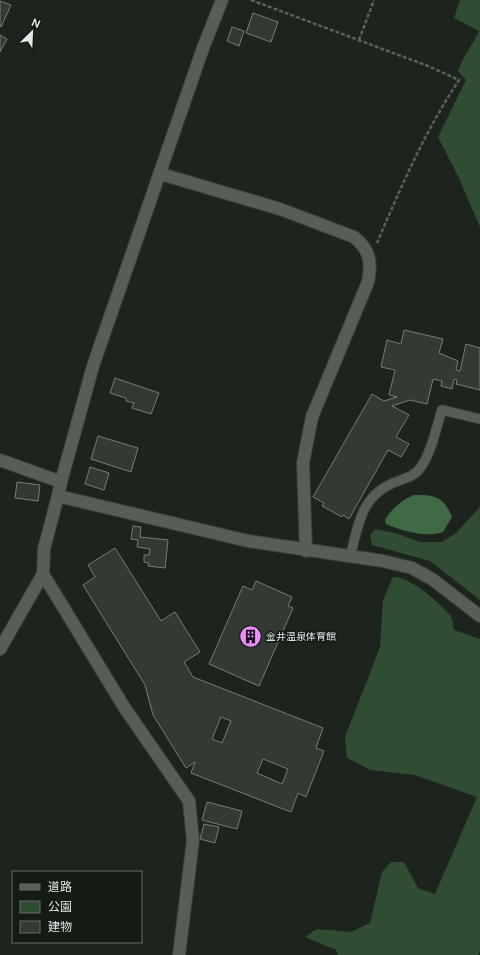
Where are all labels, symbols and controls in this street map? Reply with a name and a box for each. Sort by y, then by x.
north arrow [12,12,52,52]
text: N [30,15,43,31]
building icon: 金井温泉体育館 [238,623,264,649]
place label: 金井温泉体育館 [266,630,336,643]
legend [12,871,142,943]
text: 道路 [48,879,72,895]
text: 公園 [48,899,72,915]
text: 建物 [48,919,72,935]

